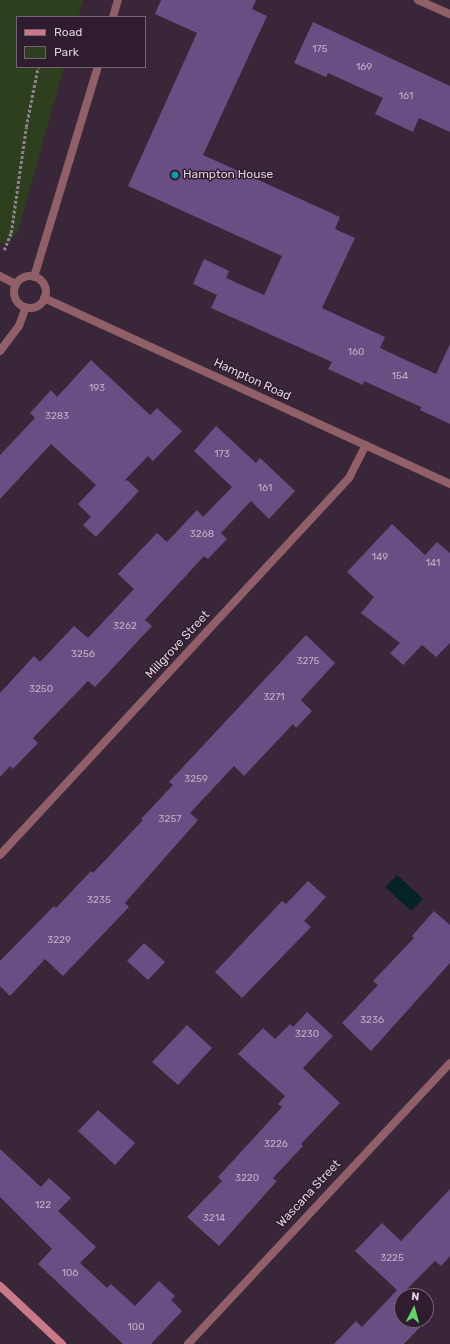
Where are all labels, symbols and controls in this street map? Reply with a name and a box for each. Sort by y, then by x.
legend [16,16,146,68]
text: Road [54,25,82,39]
house number: 175 [312,44,328,56]
text: Park [54,45,79,59]
house number: 169 [356,62,372,74]
house number: 161 [399,91,413,103]
place label: Hampton House [183,168,273,182]
marker: Hampton House [170,170,180,180]
house number: 160 [348,347,364,359]
street label: Hampton Road [211,356,293,404]
house number: 154 [392,371,408,383]
house number: 193 [89,383,105,395]
house number: 3283 [45,411,69,423]
house number: 173 [214,449,230,461]
house number: 161 [258,483,272,495]
house number: 3268 [190,529,214,541]
house number: 149 [372,552,388,564]
house number: 141 [426,558,440,570]
street label: Millgrove Street [143,608,213,682]
house number: 3262 [113,621,137,633]
house number: 3256 [71,649,95,661]
house number: 3275 [297,656,319,668]
house number: 3250 [29,684,53,696]
house number: 3271 [263,692,285,704]
house number: 3259 [184,774,208,786]
house number: 3257 [159,814,181,826]
house number: 3235 [87,895,111,907]
house number: 3229 [47,935,71,947]
house number: 3236 [360,1015,384,1027]
house number: 3230 [295,1029,319,1041]
house number: 3226 [264,1139,288,1151]
street label: Wascana Street [274,1157,344,1231]
house number: 3220 [235,1173,259,1185]
house number: 122 [35,1200,51,1212]
house number: 3214 [203,1213,225,1225]
house number: 3225 [380,1253,404,1265]
house number: 106 [62,1268,78,1280]
north arrow [394,1288,434,1328]
text: N [411,1290,420,1303]
house number: 100 [128,1322,144,1334]

